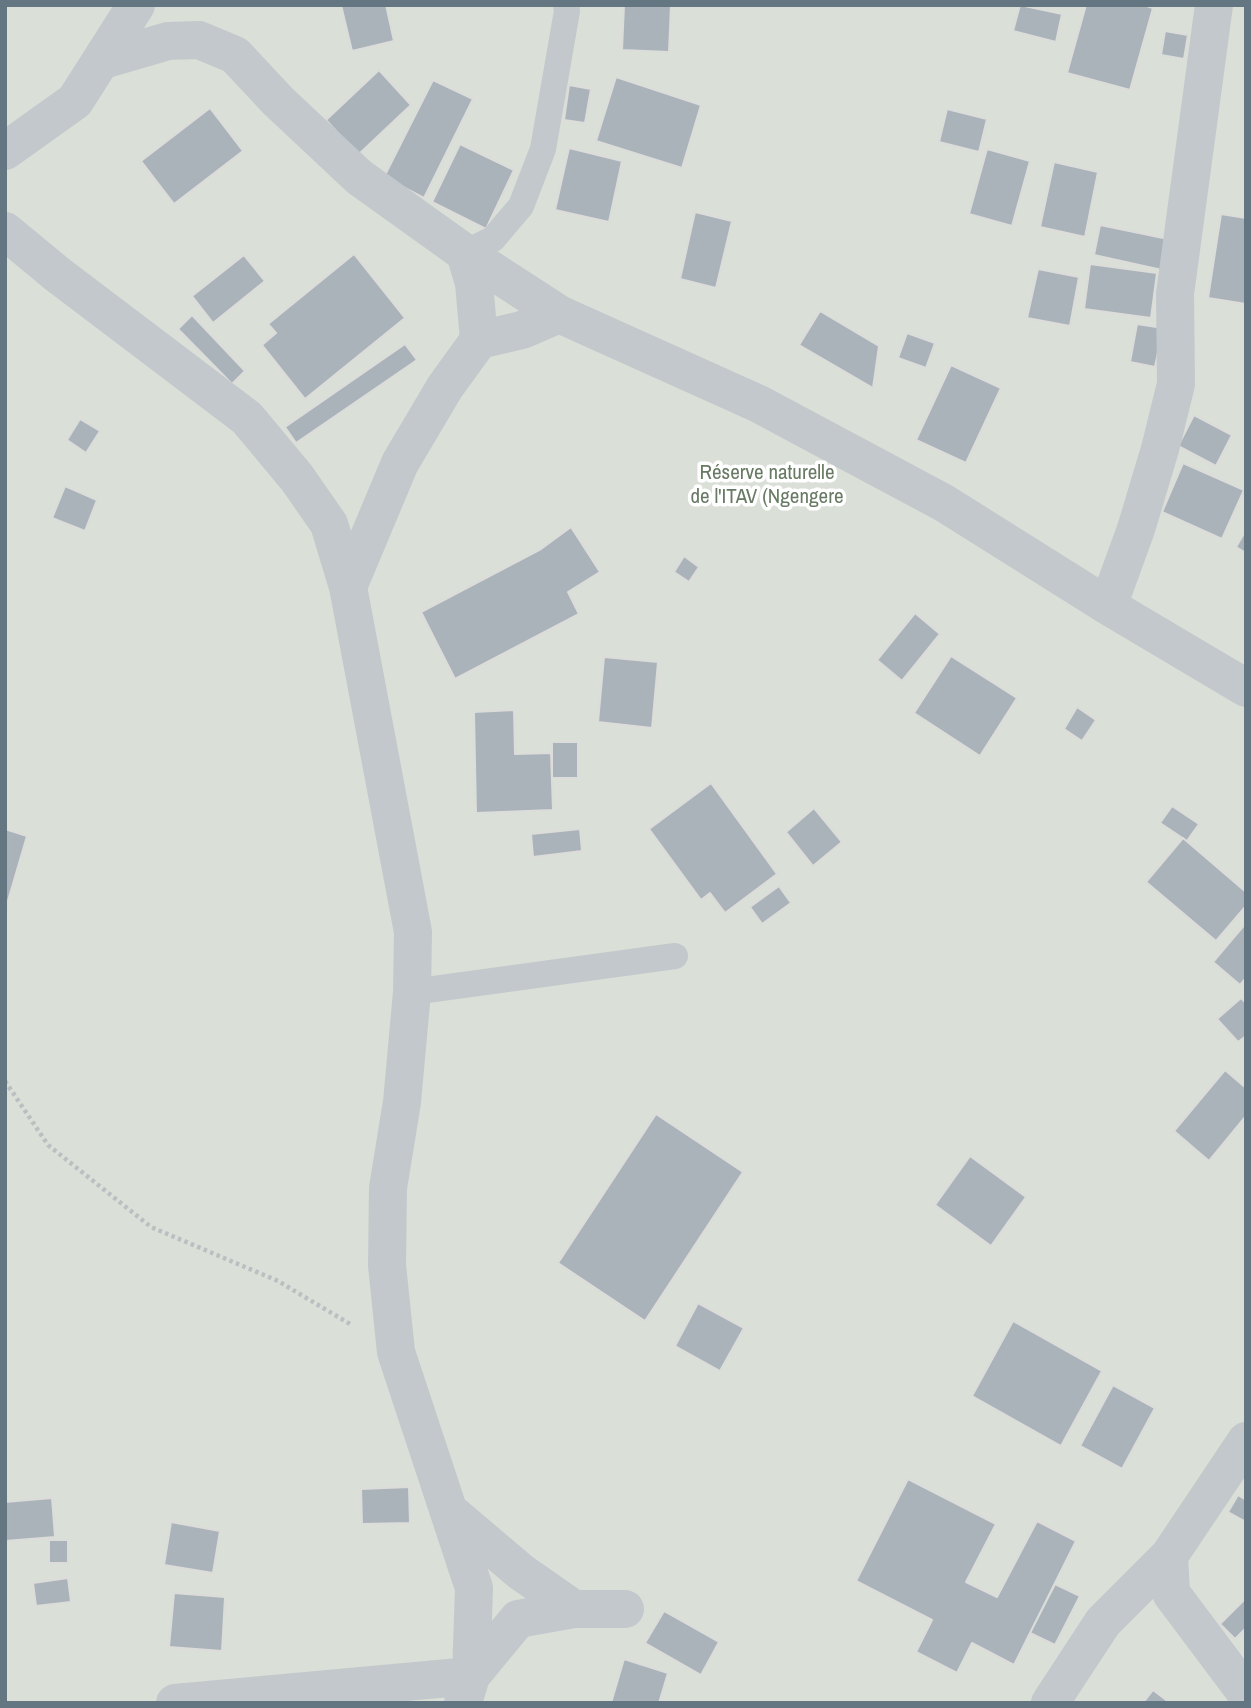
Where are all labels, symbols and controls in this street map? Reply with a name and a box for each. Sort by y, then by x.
park label: Réserve naturelle de l'ITAV (Ngengere [691,460,843,510]

